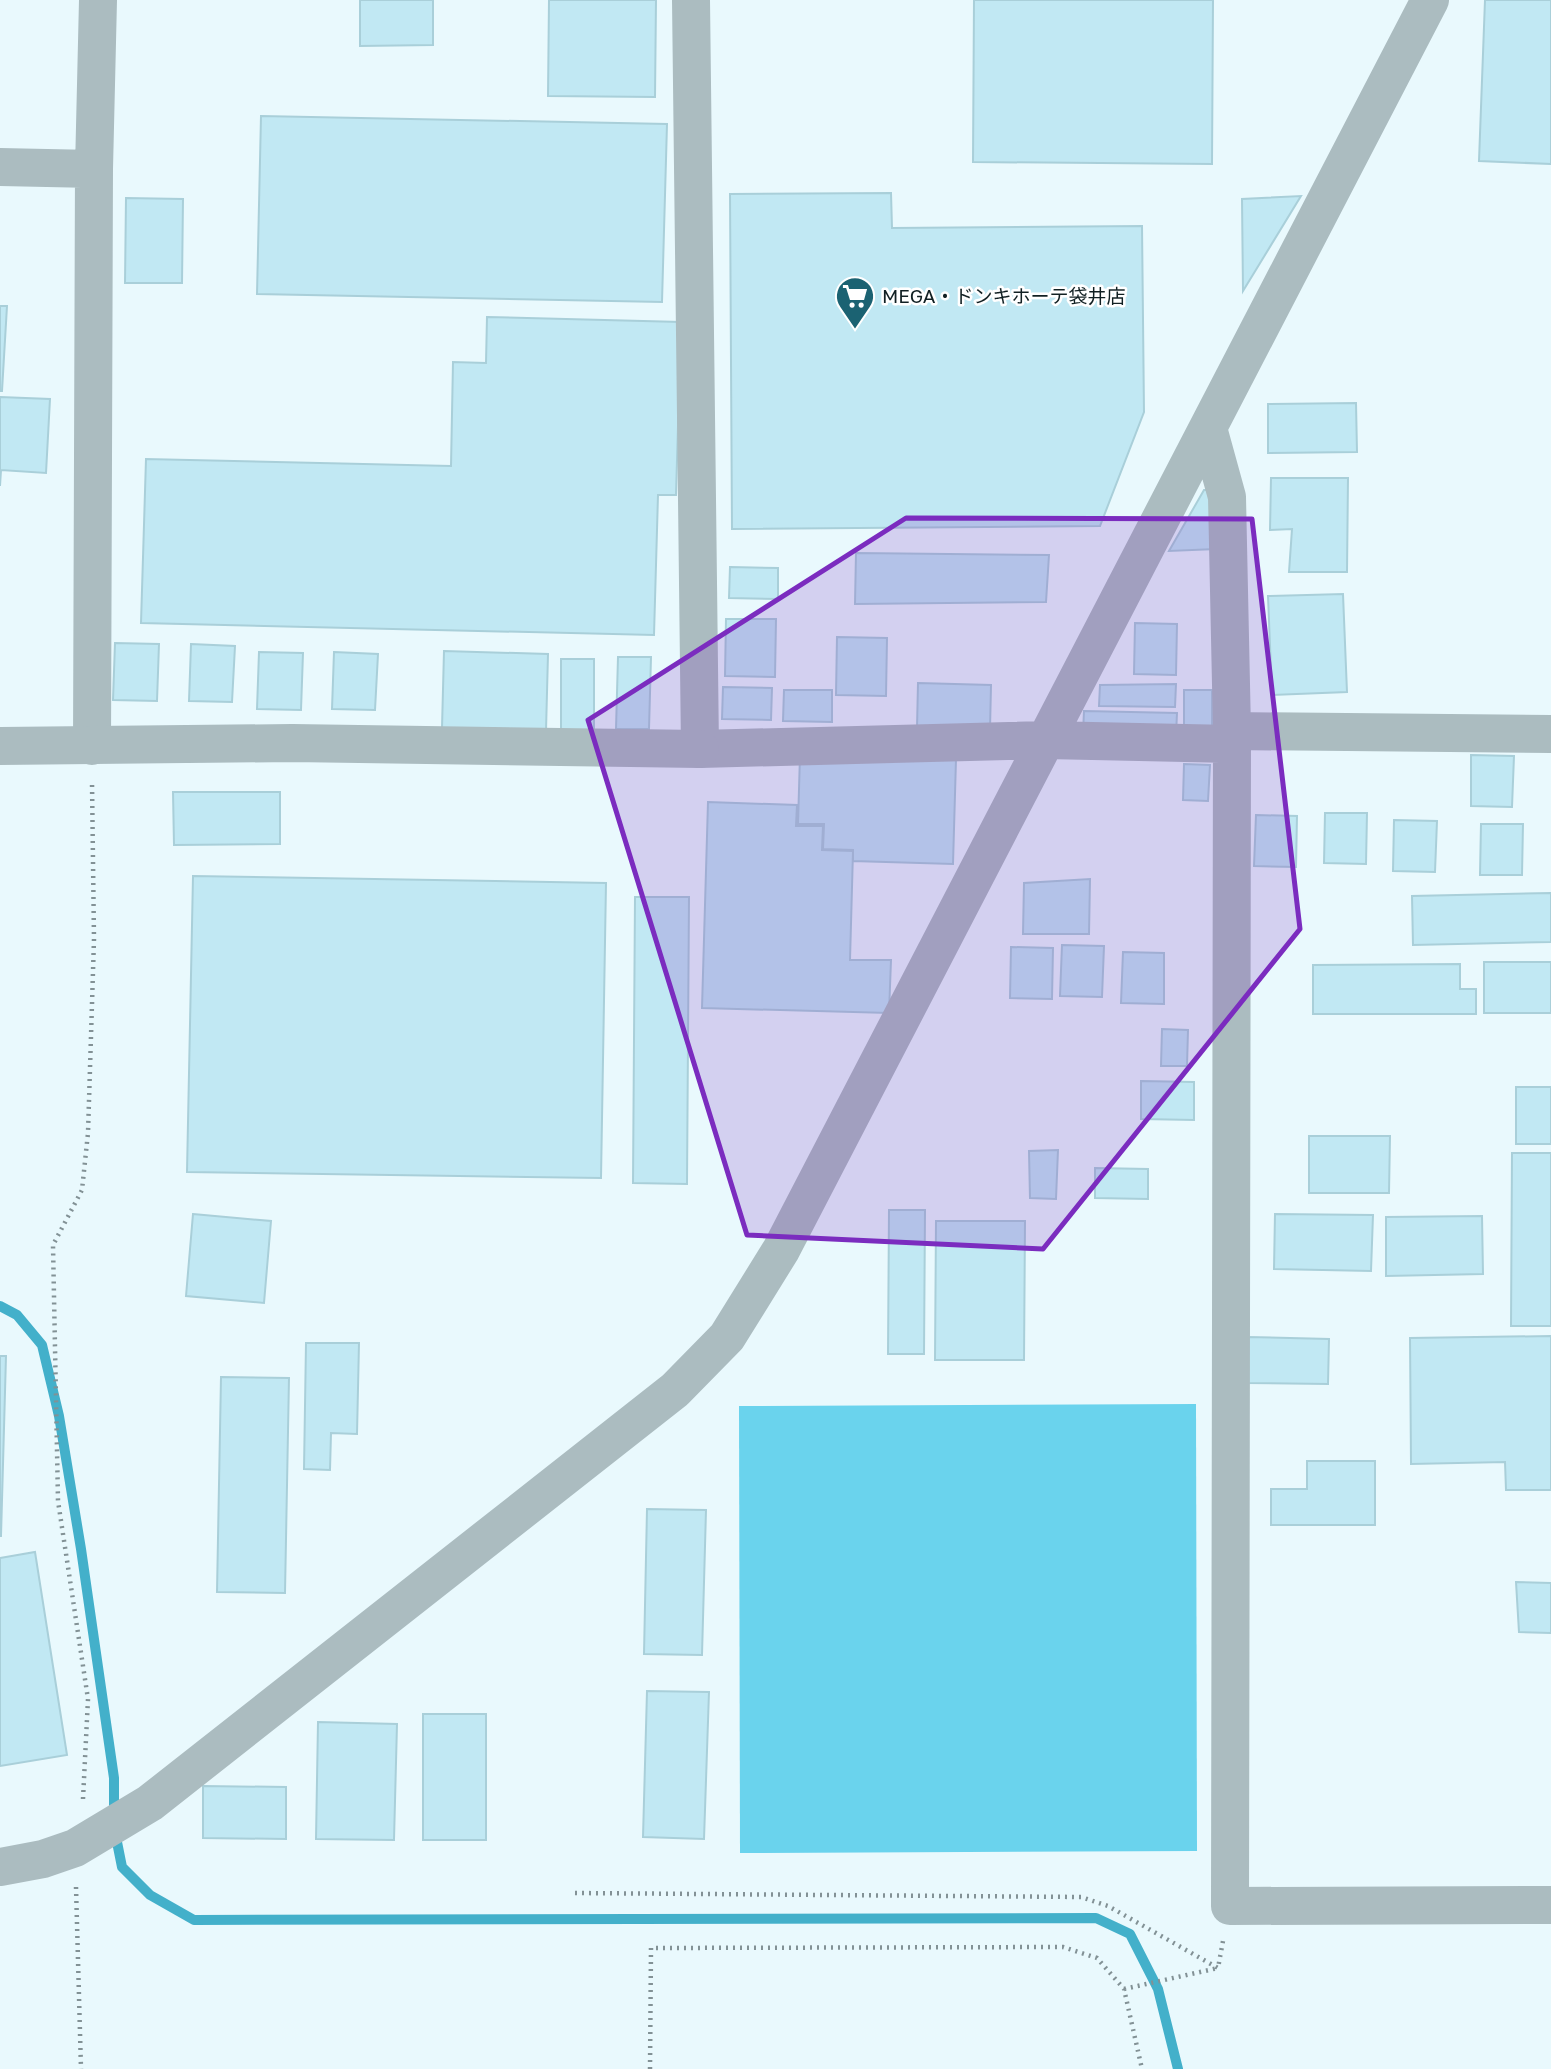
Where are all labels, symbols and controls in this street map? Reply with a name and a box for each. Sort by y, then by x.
supermarket icon: MEGA・ドンキホーテ袋井店 [834,275,876,330]
place label: MEGA・ドンキホーテ袋井店 [882,284,1126,307]

